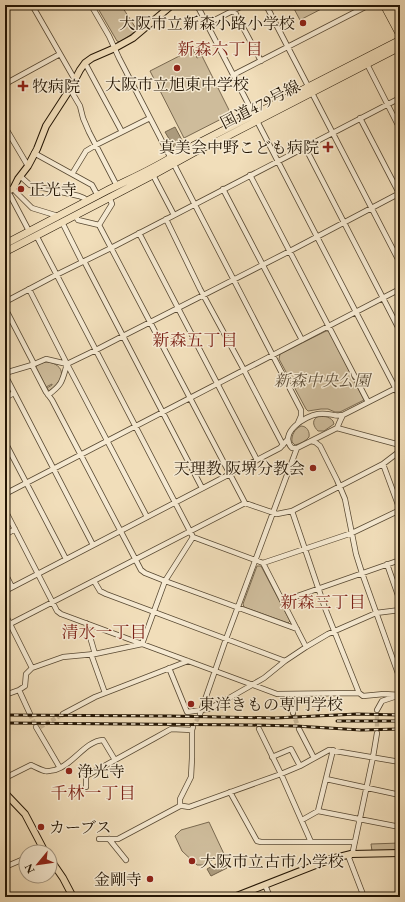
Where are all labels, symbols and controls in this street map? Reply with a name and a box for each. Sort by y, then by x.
place label: 大阪市立新森小路小学校 [119,13,295,34]
marker: 大阪市立新森小路小学校 [298,18,308,28]
district label: 新森六丁目 [178,38,263,60]
marker: 大阪市立旭東中学校 [172,63,182,73]
place label: 大阪市立旭東中学校 [105,74,249,95]
street label: 国道479号線 [217,75,304,134]
place label: 牧病院 [32,76,80,97]
marker: 牧病院 [17,80,29,92]
place label: 真美会中野こども病院 [159,137,319,158]
marker: 真美会中野こども病院 [322,141,334,153]
place label: 正光寺 [29,179,77,200]
marker: 正光寺 [16,184,26,194]
district label: 新森五丁目 [153,329,238,351]
park label: 新森中央公園 [274,370,373,391]
place label: 天理教 阪堺分教会 [174,458,305,479]
marker: 天理教 阪堺分教会 [308,463,318,473]
district label: 新森三丁目 [281,591,366,613]
district label: 清水一丁目 [62,621,147,643]
place label: 東洋きもの専門学校 [199,694,343,715]
marker: 東洋きもの専門学校 [186,699,196,709]
place label: 浄光寺 [77,761,125,782]
marker: 浄光寺 [64,766,74,776]
district label: 千林一丁目 [51,782,136,804]
place label: カーブス [49,817,112,838]
marker: カーブス [36,822,46,832]
north arrow [18,844,58,884]
place label: 大阪市立古市小学校 [200,851,344,872]
marker: 大阪市立古市小学校 [187,856,197,866]
text: N [21,861,38,876]
place label: 金剛寺 [94,869,142,890]
marker: 金剛寺 [145,874,155,884]

